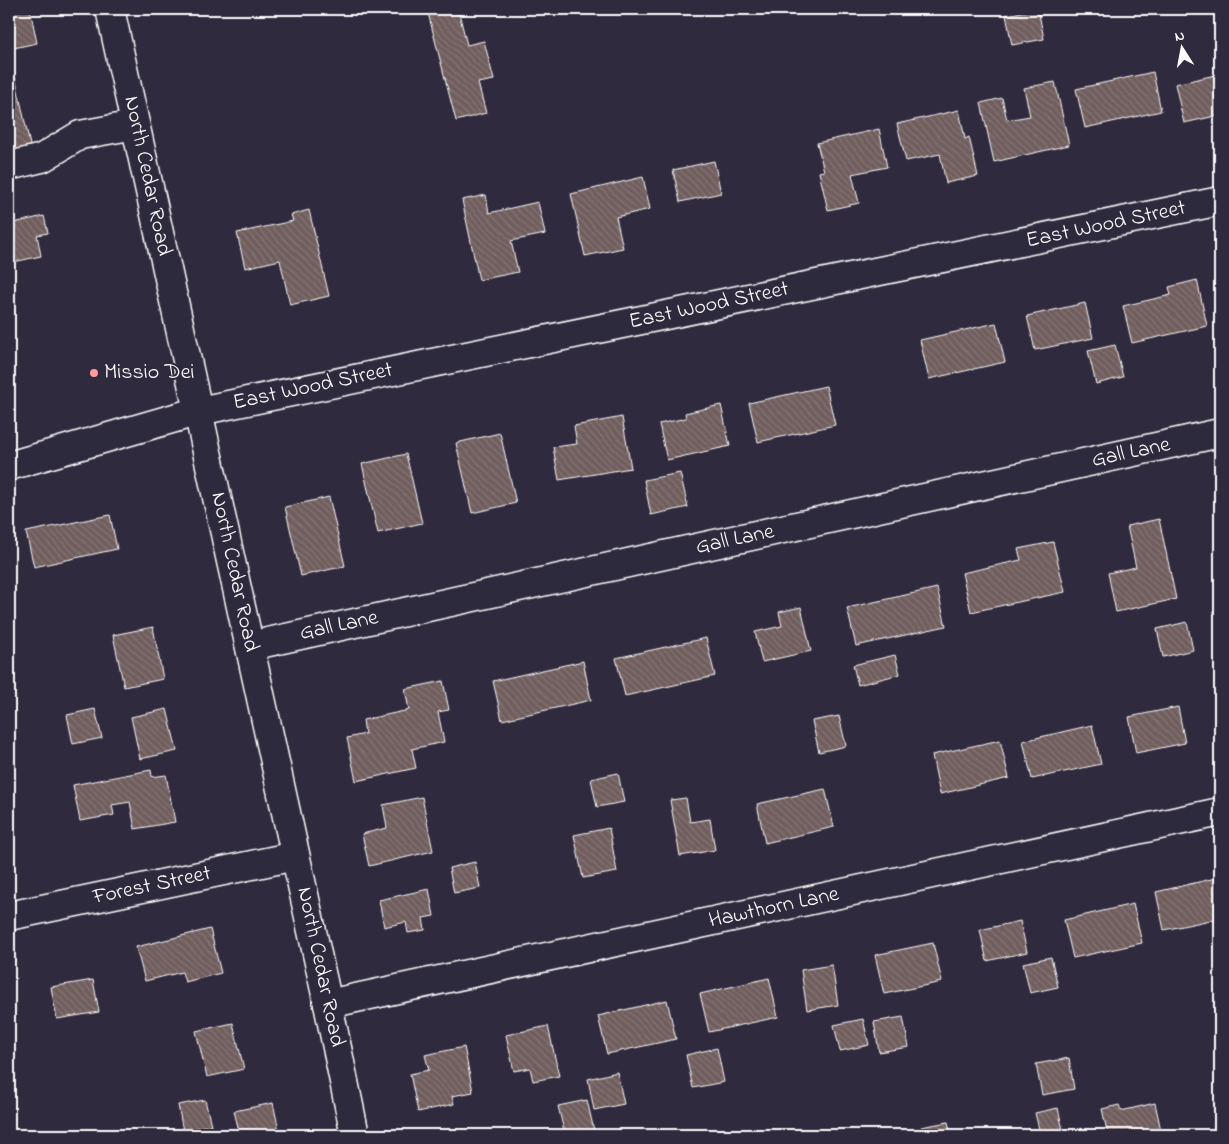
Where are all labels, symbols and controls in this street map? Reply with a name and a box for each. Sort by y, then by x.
north arrow [1156,22,1206,72]
text: N [1173,26,1186,48]
street label: North Cedar Road [114,93,180,259]
street label: East Wood Street [1023,192,1189,258]
street label: East Wood Street [626,273,792,339]
street label: East Wood Street [230,354,396,420]
place label: Missio Dei [104,357,195,389]
marker: Missio Dei [88,367,100,379]
street label: Gall Lane [1089,429,1173,477]
street label: North Cedar Road [201,489,267,655]
street label: Gall Lane [693,516,777,564]
street label: Gall Lane [297,602,381,650]
street label: Forest Street [89,858,215,914]
street label: Hawthorn Lane [706,879,842,937]
street label: North Cedar Road [287,884,353,1050]

